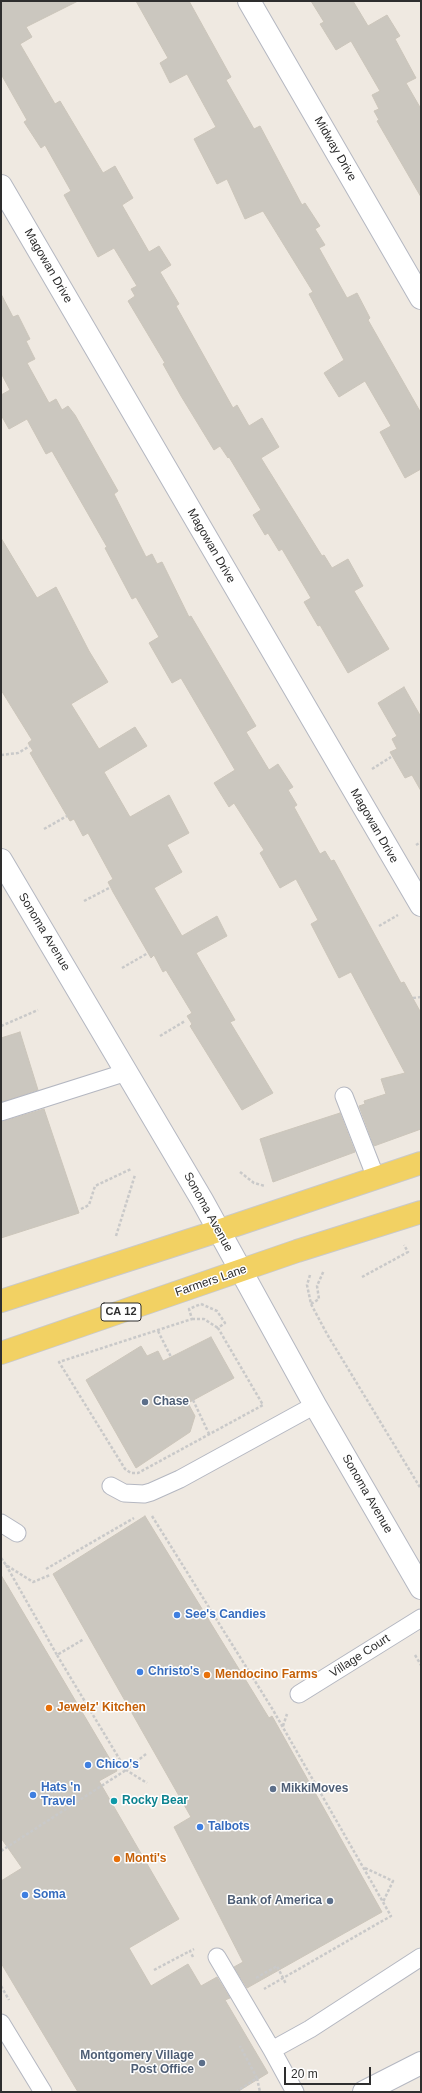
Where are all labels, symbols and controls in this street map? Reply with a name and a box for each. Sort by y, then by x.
street label: Midway Drive [311,114,359,184]
street label: Magowan Drive [21,226,75,306]
street label: Magowan Drive [184,506,238,586]
street label: Magowan Drive [347,786,401,866]
street label: Sonoma Avenue [15,890,73,974]
street label: Sonoma Avenue [180,1170,236,1254]
street label: Farmers Lane [173,1262,249,1300]
road number: CA 12 [101,1303,141,1321]
place label: Chase [153,1395,189,1409]
marker: Chase [140,1397,150,1407]
street label: Sonoma Avenue [339,1452,395,1536]
place label: See's Candies [185,1608,266,1622]
marker: See's Candies [172,1610,182,1620]
street label: Village Court [327,1631,393,1681]
place label: Christo's [148,1665,200,1679]
marker: Christo's [135,1667,145,1677]
place label: Mendocino Farms [215,1668,318,1682]
marker: Mendocino Farms [202,1670,212,1680]
place label: Jewelz' Kitchen [57,1701,146,1715]
marker: Jewelz' Kitchen [44,1703,54,1713]
place label: Chico's [96,1758,139,1772]
marker: Chico's [83,1760,93,1770]
place label: Hats 'n Travel [41,1781,81,1809]
place label: MikkiMoves [281,1782,348,1796]
marker: MikkiMoves [268,1784,278,1794]
marker: Hats 'n Travel [28,1790,38,1800]
place label: Rocky Bear [122,1794,188,1808]
marker: Rocky Bear [109,1796,119,1806]
place label: Talbots [208,1820,250,1834]
marker: Talbots [195,1822,205,1832]
place label: Monti's [125,1852,167,1866]
marker: Monti's [112,1854,122,1864]
place label: Soma [33,1888,66,1902]
marker: Soma [20,1890,30,1900]
place label: Bank of America [227,1894,322,1908]
marker: Bank of America [325,1896,335,1906]
place label: Montgomery Village Post Office [80,2049,194,2077]
marker: Montgomery Village Post Office [197,2058,207,2068]
scale bar [286,2059,373,2085]
text: 20 m [291,2067,318,2081]

